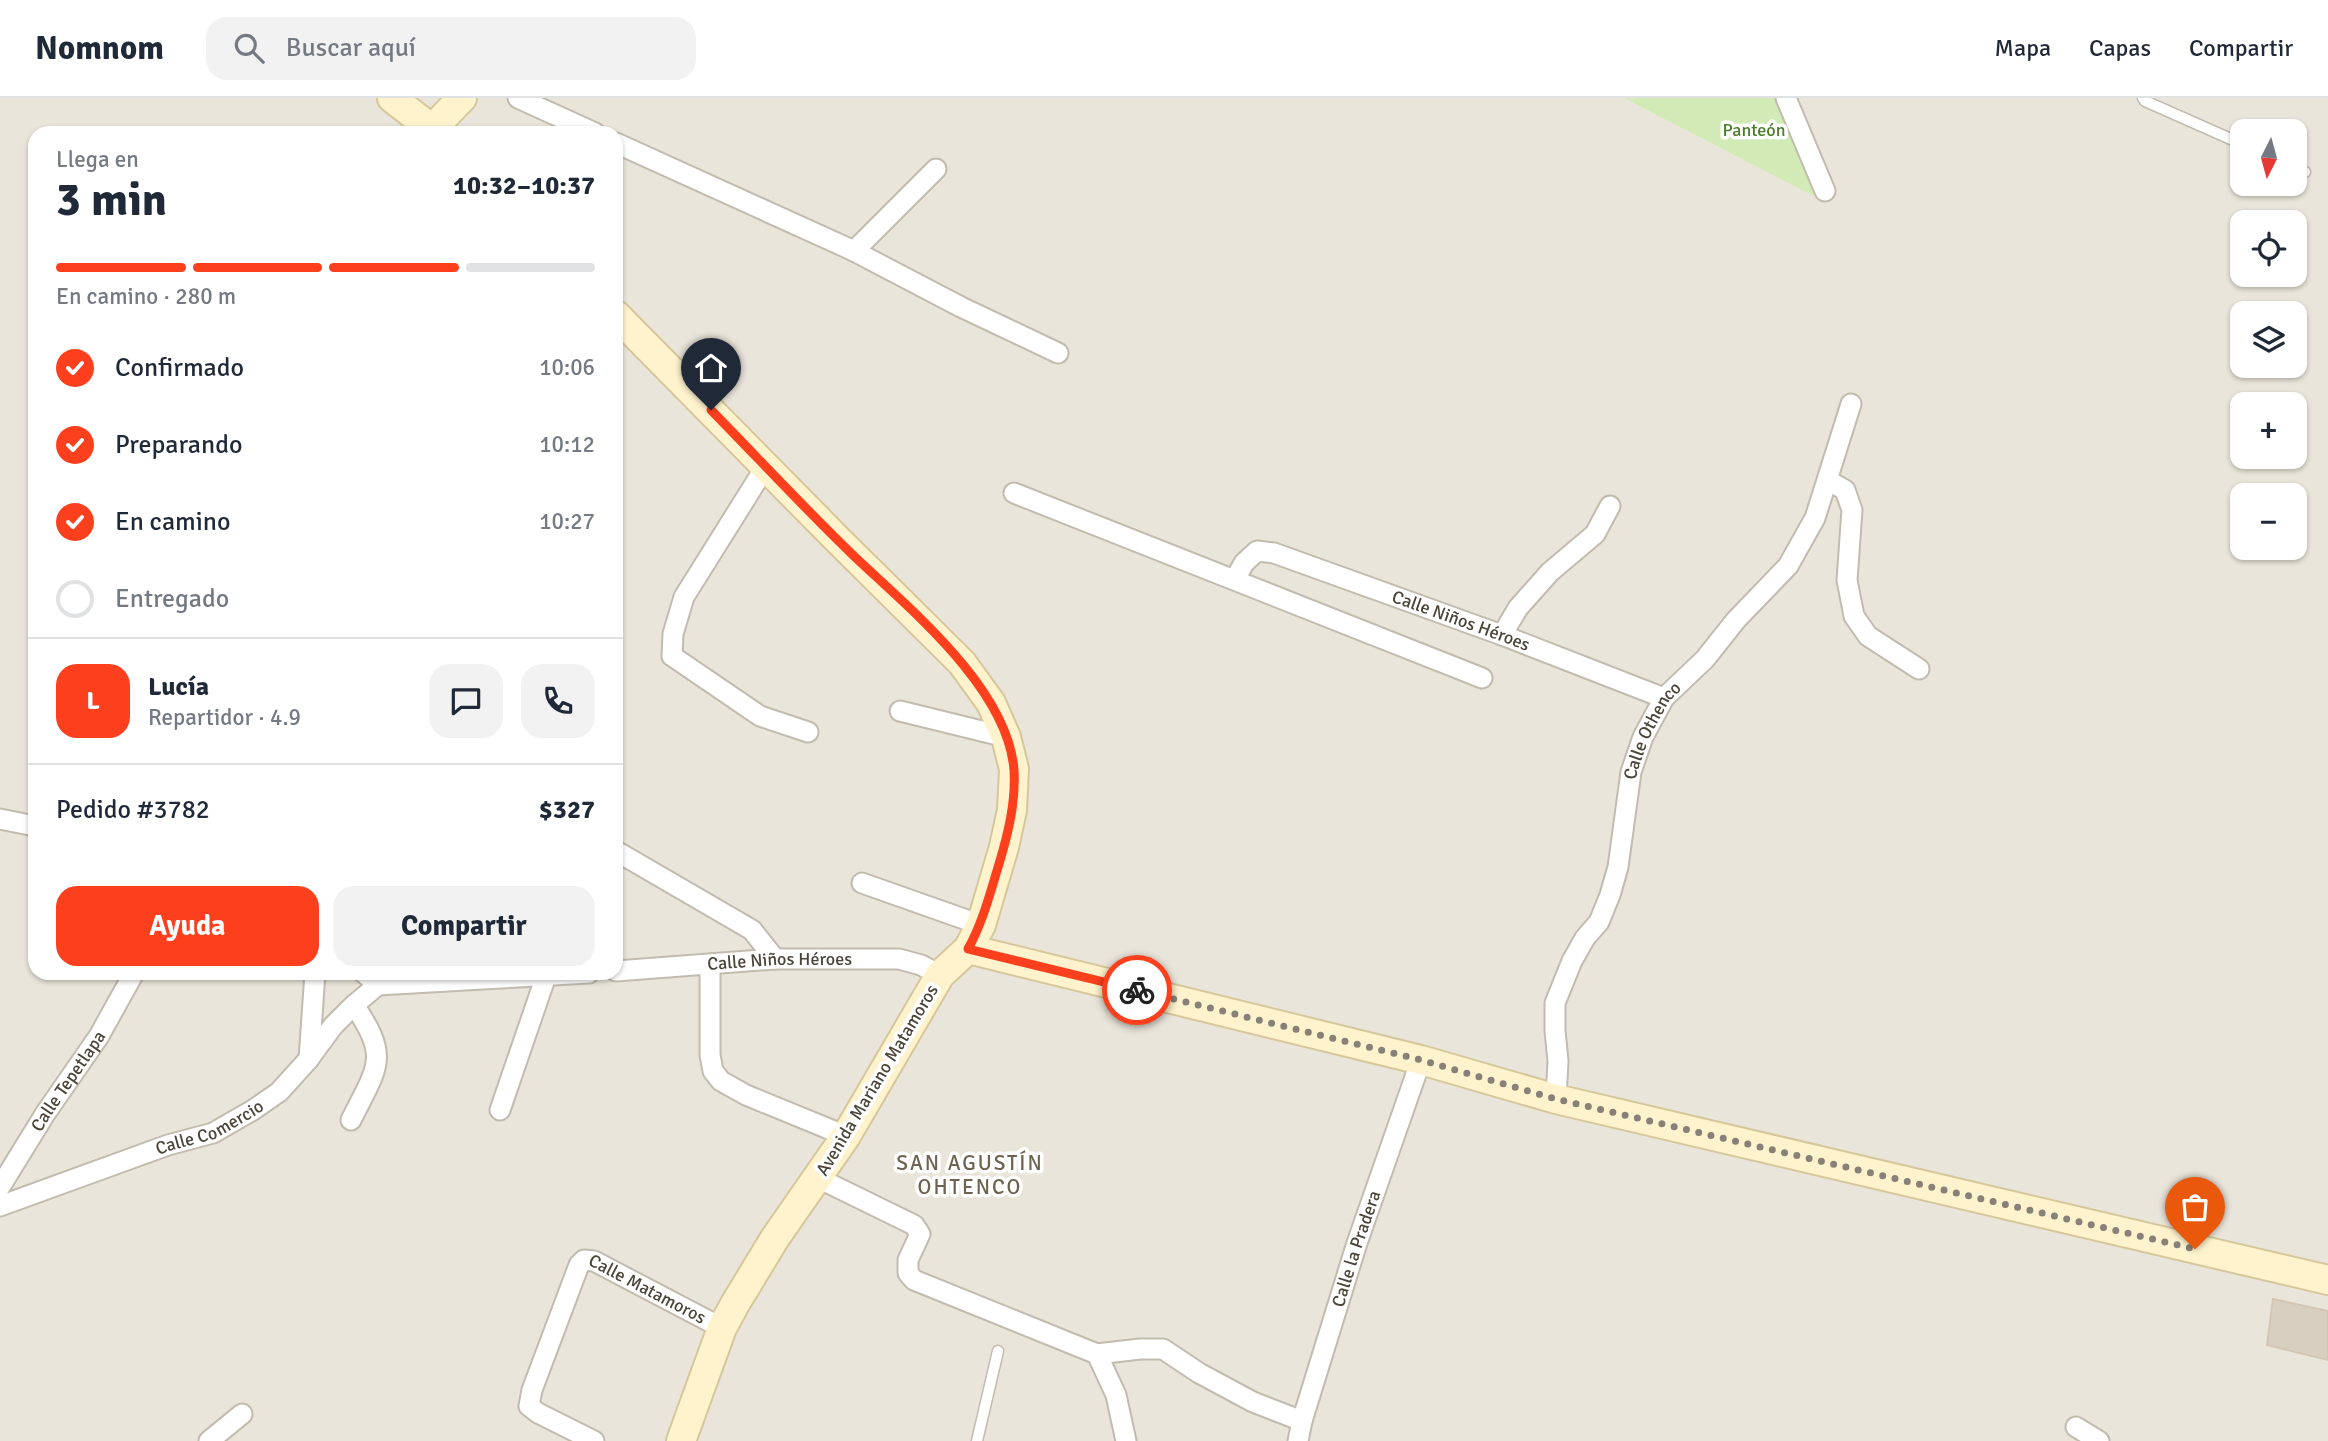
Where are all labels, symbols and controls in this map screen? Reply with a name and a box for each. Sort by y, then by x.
search box [206,17,696,80]
text: Nomnom [35,28,164,69]
icon: search [230,29,268,67]
text: Buscar aquí [286,32,416,64]
text: Mapa [1995,33,2051,63]
text: Capas [2089,33,2151,63]
text: Compartir [2189,33,2293,63]
park label: Panteón [1722,119,1786,141]
north arrow [2230,119,2306,196]
map controls [2230,119,2307,560]
text: Llega en [56,145,139,174]
text: 10:32–10:37 [453,170,595,202]
text: 3 min [56,172,167,228]
button: locate [2230,210,2307,287]
text: En camino · 280 m [56,282,236,311]
button: layers [2230,301,2307,378]
pin [681,338,741,410]
icon: check [56,349,94,387]
icon: home [692,349,730,387]
text: Confirmado [115,352,244,384]
text: 10:06 [539,353,595,382]
button: + [2230,392,2307,469]
icon: check [56,426,94,464]
text: Preparando [115,429,242,461]
text: 10:12 [539,430,595,459]
button: − [2230,483,2307,560]
icon: check [56,503,94,541]
text: En camino [115,506,231,538]
text: 10:27 [539,507,595,536]
text: Entregado [115,583,229,615]
street label: Calle Niños Héroes [1389,585,1533,656]
button: chat [429,664,503,738]
button: phone [521,664,595,738]
text: Lucía [148,671,209,703]
street label: Calle Othenco [1619,677,1685,781]
text: L [86,685,100,717]
text: Repartidor · 4.9 [148,703,301,732]
text: Pedido #3782 [56,794,210,826]
text: $327 [539,794,595,826]
button: Ayuda [56,886,319,966]
button: Compartir [333,886,595,966]
street label: Calle Niños Héroes [706,948,852,975]
courier [1102,955,1172,1025]
icon: bike [1118,971,1156,1009]
street label: Avenida Mariano Matamoros [811,980,943,1179]
street label: Calle Tepetlapa [26,1026,110,1136]
street label: Calle Comercio [152,1095,268,1160]
district label: SAN AGUSTÍN OHTENCO [896,1150,1044,1200]
pin [2165,1177,2225,1249]
street label: Calle la Pradera [1327,1188,1386,1310]
icon: bag [2176,1188,2214,1226]
street label: Calle Matamoros [585,1249,710,1329]

